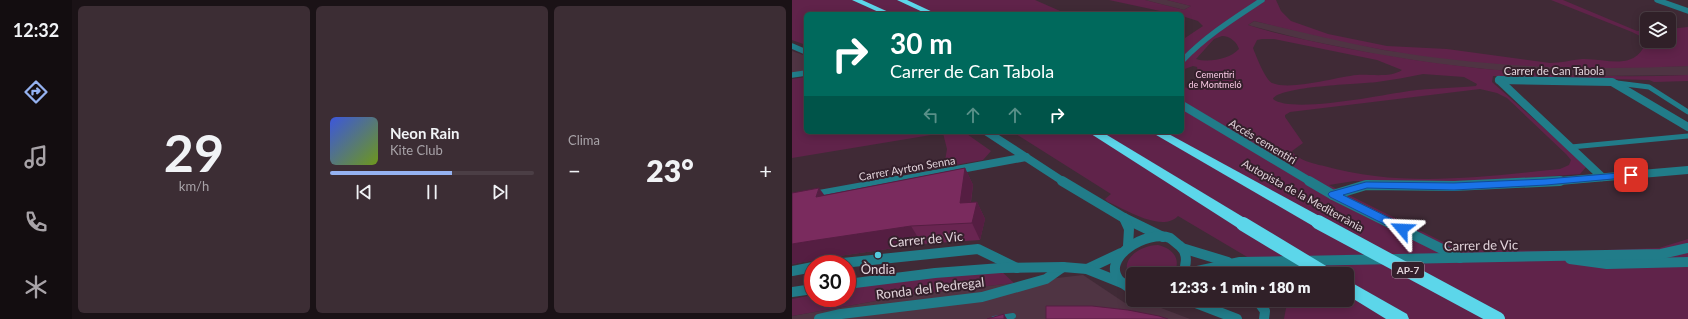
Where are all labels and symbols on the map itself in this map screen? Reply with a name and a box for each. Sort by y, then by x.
street label: Carrer de Can Tabola [1504,64,1604,77]
park label: Cementiri de Montmeló [1189,69,1241,90]
street label: Accés cementiri [1227,116,1299,166]
street label: Carrer Ayrton Senna [858,153,956,183]
street label: Autopista de la Mediterrània [1240,156,1366,234]
pin [1614,158,1648,192]
position arrow [1381,208,1423,250]
street label: Carrer de Vic [888,228,964,250]
street label: Carrer de Vic [1444,236,1518,254]
marker: Òndia [873,250,883,260]
speed limit sign: 30 [804,255,856,307]
place label: Òndia [861,261,895,277]
road number: AP-7 [1392,262,1424,278]
street label: Ronda del Pedregal [875,273,985,303]

